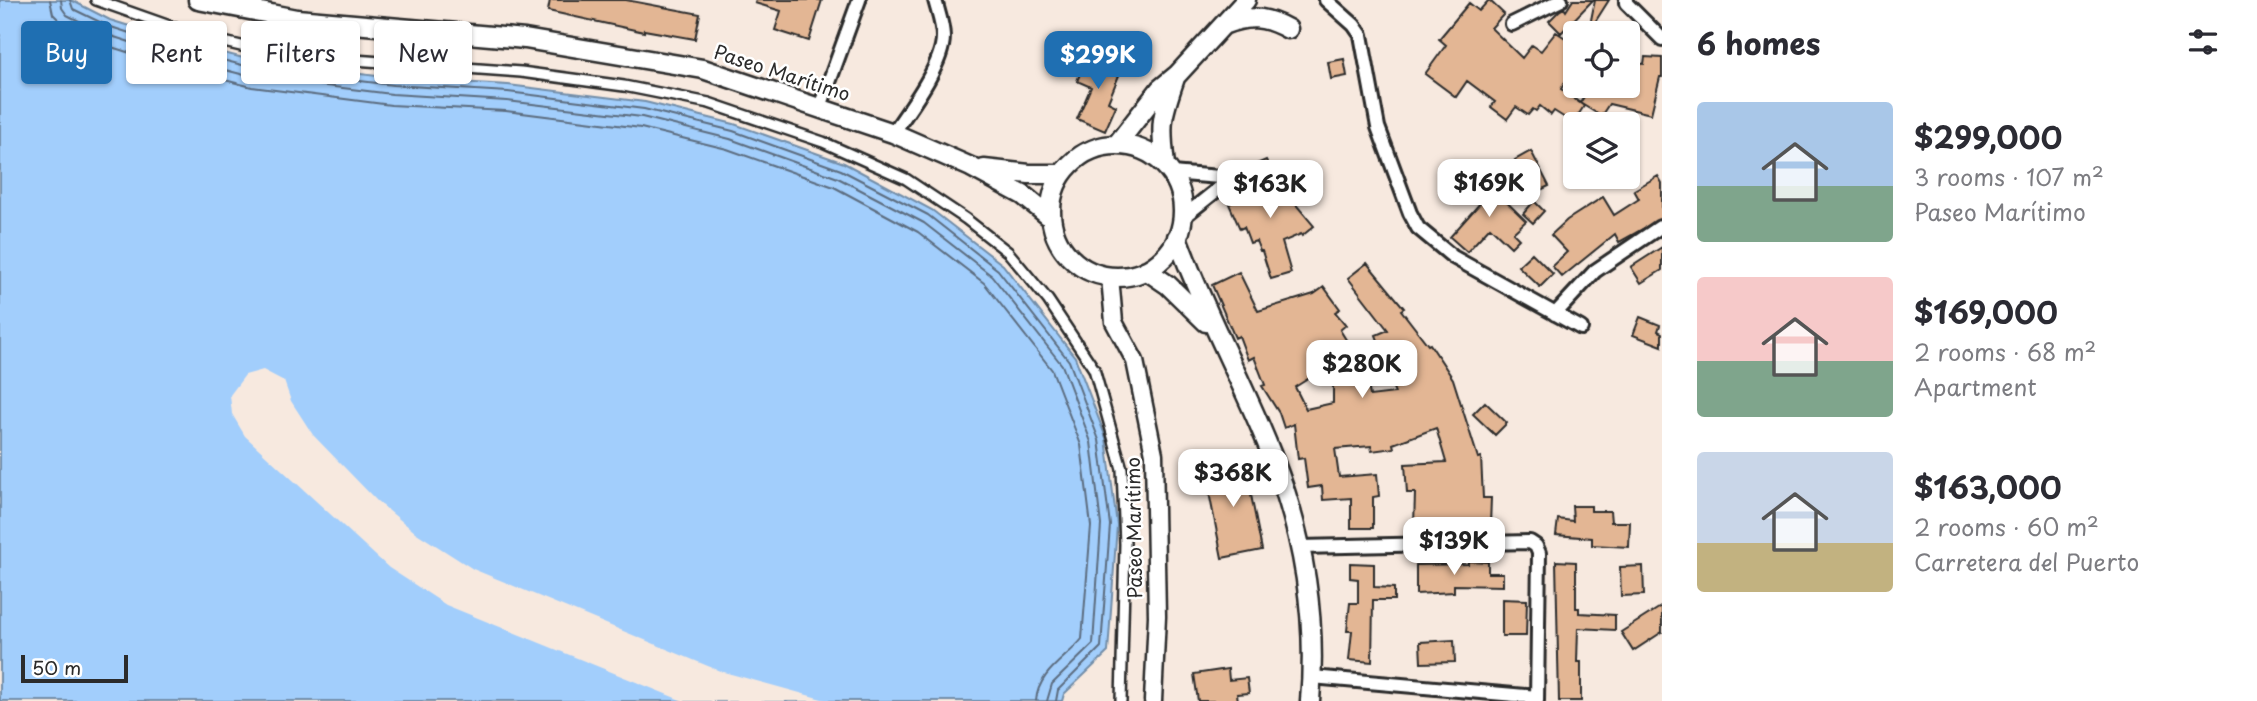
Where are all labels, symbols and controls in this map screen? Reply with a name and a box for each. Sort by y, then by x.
text: 6 homes [1697,20,1820,65]
chip: Buy [21,21,112,84]
chip: Rent [126,21,227,84]
chip: Filters [241,21,360,84]
chip: New [374,21,472,84]
map controls [1563,21,1640,189]
button: locate [1563,21,1640,98]
icon: filters [2184,23,2222,61]
pin: $299K [1049,32,1147,91]
text: $299K [1060,36,1136,71]
street label: Paseo Marítimo [711,37,854,107]
button: layers [1563,112,1640,189]
text: $299,000 [1914,114,2062,159]
icon: home [1753,130,1837,214]
text: 3 rooms · 107 m² [1914,159,2104,194]
pin: $163K [1221,160,1319,220]
pin: $169K [1440,160,1538,219]
text: $169K [1453,164,1525,199]
text: $163K [1233,165,1307,200]
text: Paseo Marítimo [1914,194,2086,229]
text: $169,000 [1914,289,2058,334]
icon: home [1753,305,1837,389]
text: 2 rooms · 68 m² [1914,334,2096,369]
pin: $280K [1313,340,1411,400]
text: $280K [1322,345,1402,380]
text: Apartment [1914,369,2037,404]
pin: $368K [1184,449,1282,509]
text: $368K [1194,454,1272,489]
street label: Paseo Marítimo [1118,457,1148,599]
text: $163,000 [1914,464,2062,509]
icon: home [1753,480,1837,564]
text: 2 rooms · 60 m² [1914,509,2099,544]
pin: $139K [1405,518,1503,577]
text: $139K [1419,522,1489,557]
text: Carretera del Puerto [1914,544,2139,579]
scale bar [21,652,128,684]
text: 50 m [32,653,81,681]

